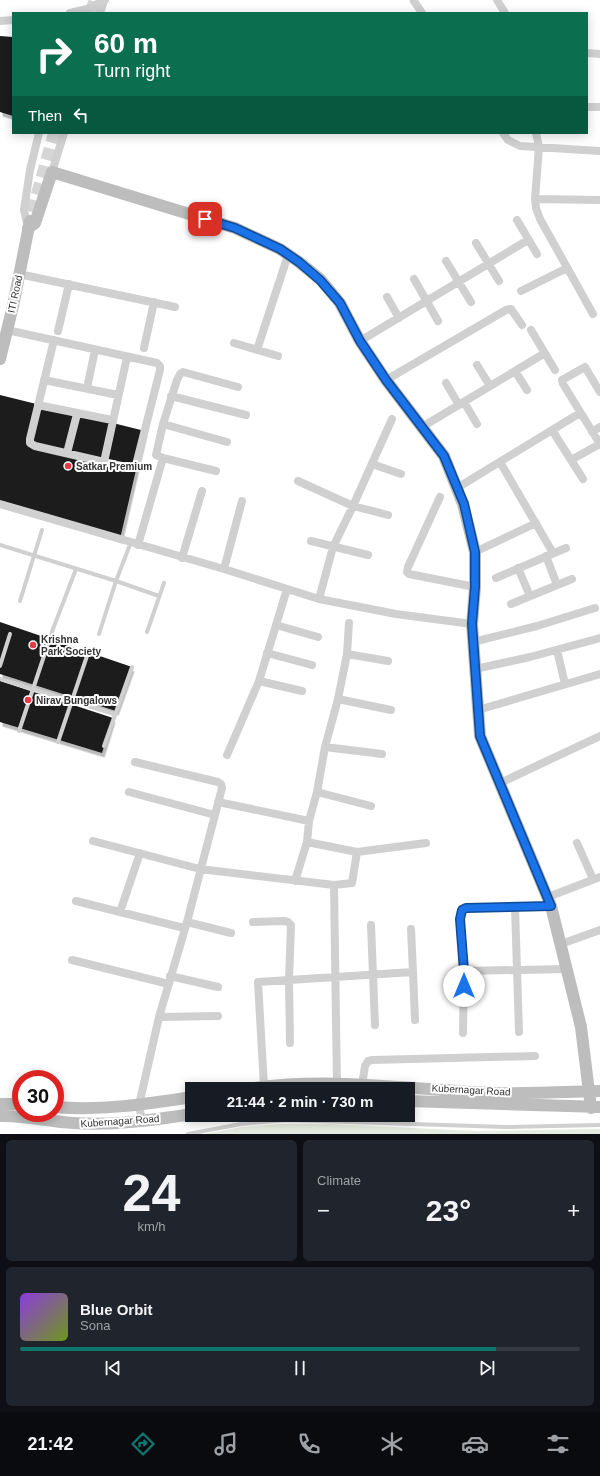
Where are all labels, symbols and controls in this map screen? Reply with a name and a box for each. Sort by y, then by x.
icon: right [28,28,80,80]
text: 60 m [94,28,158,59]
text: Turn right [94,61,170,81]
icon: left [70,104,92,126]
text: Then [28,107,62,124]
pin [188,202,222,236]
icon: arrive [194,208,216,230]
street label: ITI Road [6,274,24,314]
marker: Satkar Premium [63,461,73,471]
place label: Satkar Premium [76,461,152,472]
place label: Krishna Park Society [41,634,101,657]
marker: Krishna Park Society [28,640,38,650]
marker: Nirav Bungalows [23,695,33,705]
place label: Nirav Bungalows [36,695,118,706]
position arrow [443,965,485,1007]
speed limit sign: 30 [12,1070,64,1122]
street label: Kubernagar Road [431,1082,511,1098]
text: 21:44 · 2 min · 730 m [227,1093,373,1110]
street label: Kubernagar Road [80,1113,160,1129]
text: 24 [123,1164,180,1222]
text: Climate [317,1173,361,1188]
text: 23° [426,1194,471,1227]
text: − [317,1198,330,1223]
text: + [567,1198,580,1223]
text: km/h [137,1219,166,1234]
text: Blue Orbit [80,1301,153,1318]
text: Sona [80,1318,110,1333]
icon: previous [102,1357,124,1379]
icon: pause [289,1357,311,1379]
icon: next [476,1357,498,1379]
icon: directions [129,1430,157,1458]
icon: music [212,1430,240,1458]
icon: phone [295,1430,323,1458]
icon: climate [378,1430,406,1458]
icon: car [461,1430,489,1458]
icon: filters [544,1430,572,1458]
text: 21:42 [28,1434,74,1454]

